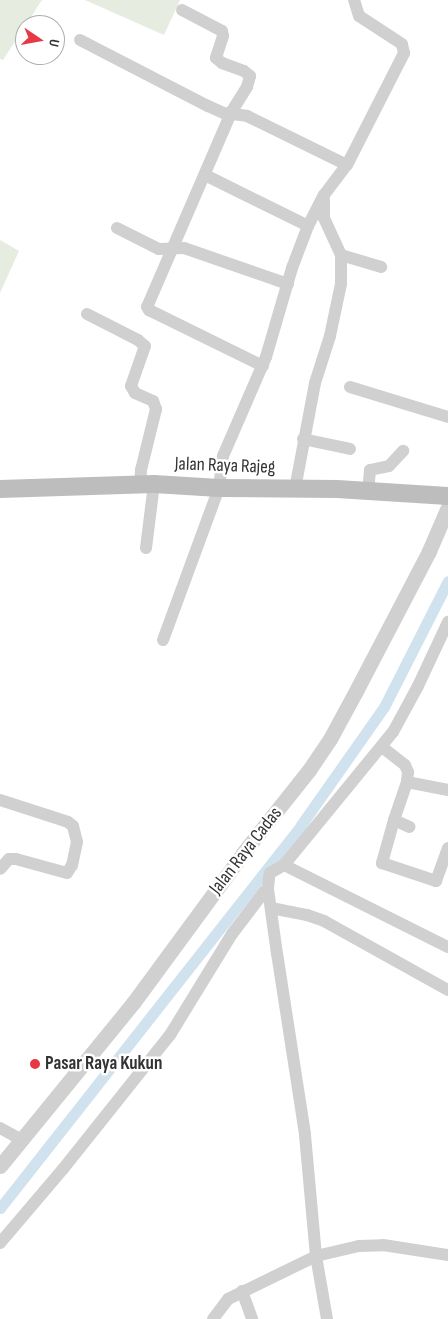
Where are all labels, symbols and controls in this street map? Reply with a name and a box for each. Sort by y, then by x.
north arrow [15,15,65,65]
text: U [45,38,63,48]
street label: Jalan Raya Rajeg [174,453,276,479]
street label: Jalan Raya Cadas [205,803,287,899]
place label: Pasar Raya Kukun [45,1053,162,1075]
marker: Pasar Raya Kukun [29,1058,41,1070]

